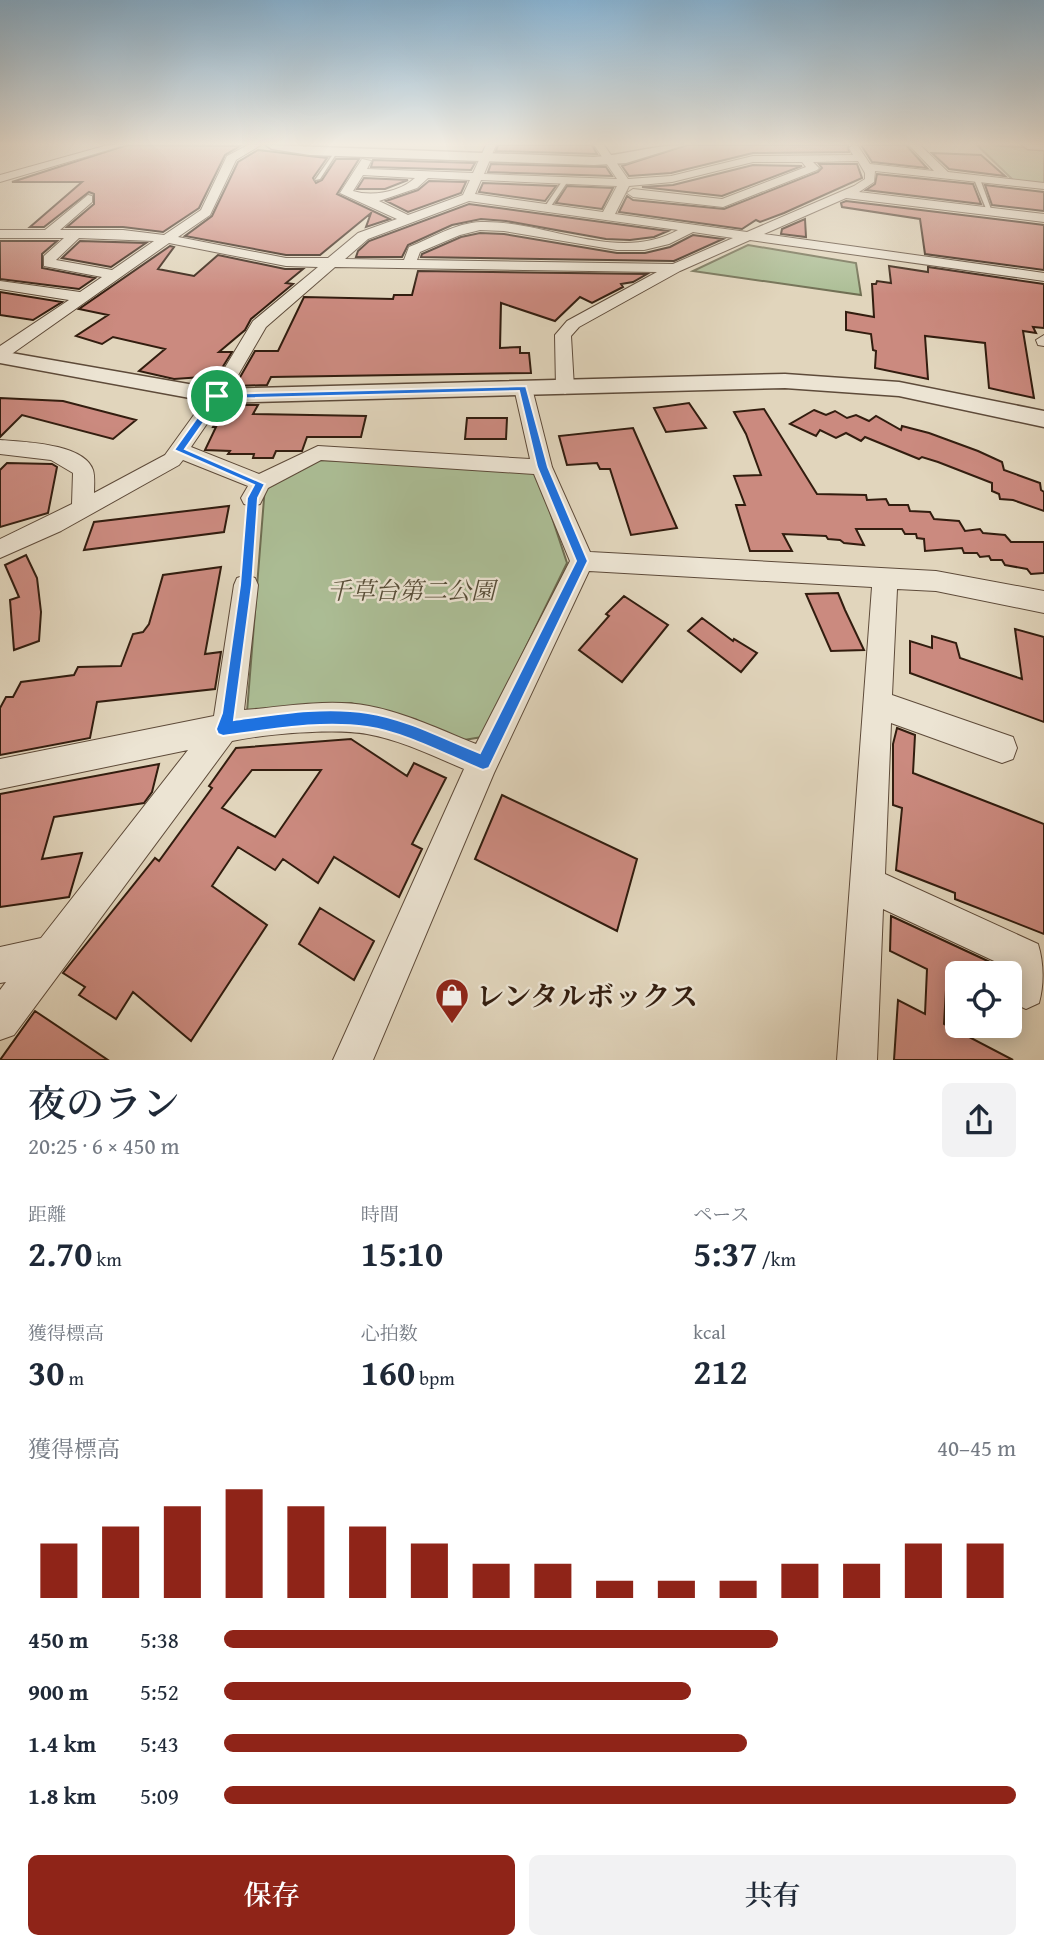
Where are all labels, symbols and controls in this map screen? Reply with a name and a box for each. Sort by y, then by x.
pin [187,366,247,426]
icon: arrive [198,377,236,415]
park label: 千草台第二公園 [327,573,499,608]
map controls [945,961,1022,1038]
button: locate [945,961,1022,1038]
place label: レンタルボックス [476,975,698,1016]
shop icon: レンタルボックス [433,976,471,1025]
text: 夜のラン [28,1075,180,1131]
button: share [942,1083,1016,1157]
text: 20:25 · 6 × 450 m [28,1129,180,1162]
text: 距離 [28,1200,66,1228]
text: 時間 [361,1200,399,1228]
text: ペース [693,1200,749,1228]
text: 2.70 [28,1228,92,1279]
text: 15:10 [361,1228,443,1279]
text: 5:37 [693,1228,758,1279]
text: km [92,1245,122,1273]
text: /km [758,1245,796,1273]
text: kcal [693,1318,726,1346]
text: 獲得標高 [28,1319,104,1347]
text: 心拍数 [361,1319,418,1347]
text: 212 [693,1346,748,1397]
text: 30 [28,1347,64,1398]
text: 160 [361,1347,415,1398]
text: m [64,1364,84,1392]
text: bpm [415,1364,455,1392]
text: 40–45 m [937,1431,1016,1464]
text: 獲得標高 [28,1432,120,1465]
text: 450 m [28,1623,89,1656]
text: 5:38 [140,1623,179,1656]
text: 900 m [28,1675,89,1708]
text: 5:52 [140,1675,179,1708]
text: 1.4 km [28,1727,96,1760]
text: 5:43 [140,1727,179,1760]
text: 1.8 km [28,1779,96,1812]
text: 5:09 [140,1779,179,1812]
button: 保存 [28,1855,515,1935]
button: 共有 [529,1855,1016,1935]

